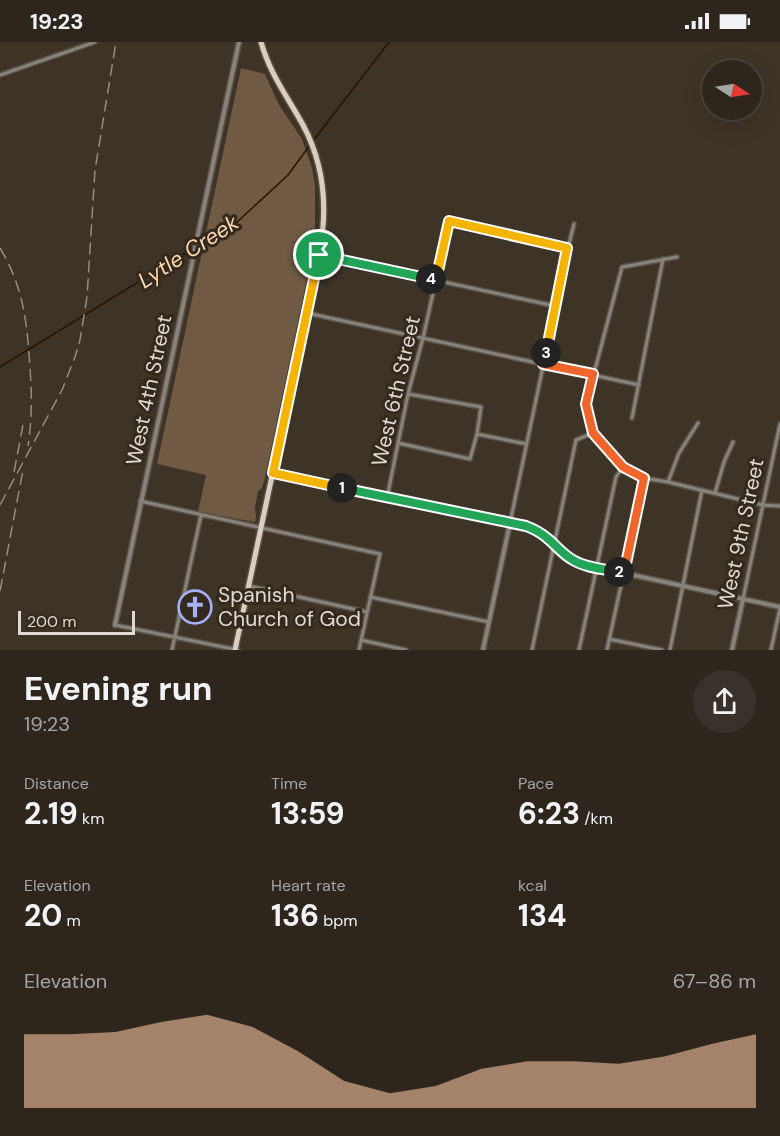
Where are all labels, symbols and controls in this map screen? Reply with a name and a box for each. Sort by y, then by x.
text: 19:23 [30,7,84,36]
north arrow [702,60,762,120]
map controls [702,60,762,120]
water label: Lytle Creek [132,208,245,295]
pin [293,229,344,280]
icon: arrive [302,238,335,271]
pin: 4 [416,264,446,294]
text: 4 [426,268,436,289]
street label: West 4th Street [119,312,179,468]
street label: West 6th Street [365,313,427,469]
pin: 3 [531,338,561,368]
text: 3 [541,342,551,363]
street label: West 9th Street [711,456,771,612]
pin: 1 [327,473,357,503]
text: 1 [339,477,345,498]
pin: 2 [604,557,634,587]
text: 2 [614,561,624,582]
place label: Spanish Church of God [218,581,361,633]
church icon: Spanish Church of God [177,589,213,625]
scale bar [18,608,135,636]
text: 200 m [27,611,76,632]
text: Evening run [24,667,212,710]
button: share [693,670,756,733]
text: 19:23 [24,711,70,737]
text: Distance [24,773,89,794]
text: Time [271,773,307,794]
text: Pace [518,773,554,794]
text: 2.19 [24,794,78,833]
text: 13:59 [271,794,345,833]
text: 6:23 [518,794,580,833]
text: km [78,808,104,829]
text: /km [580,808,613,829]
text: Elevation [24,875,91,896]
text: Heart rate [271,875,346,896]
text: kcal [518,875,547,896]
text: 20 [24,896,62,935]
text: 136 [271,896,319,935]
text: 134 [518,896,567,935]
text: m [62,910,81,931]
text: bpm [319,910,358,931]
text: Elevation [24,968,107,994]
text: 67–86 m [673,968,756,994]

